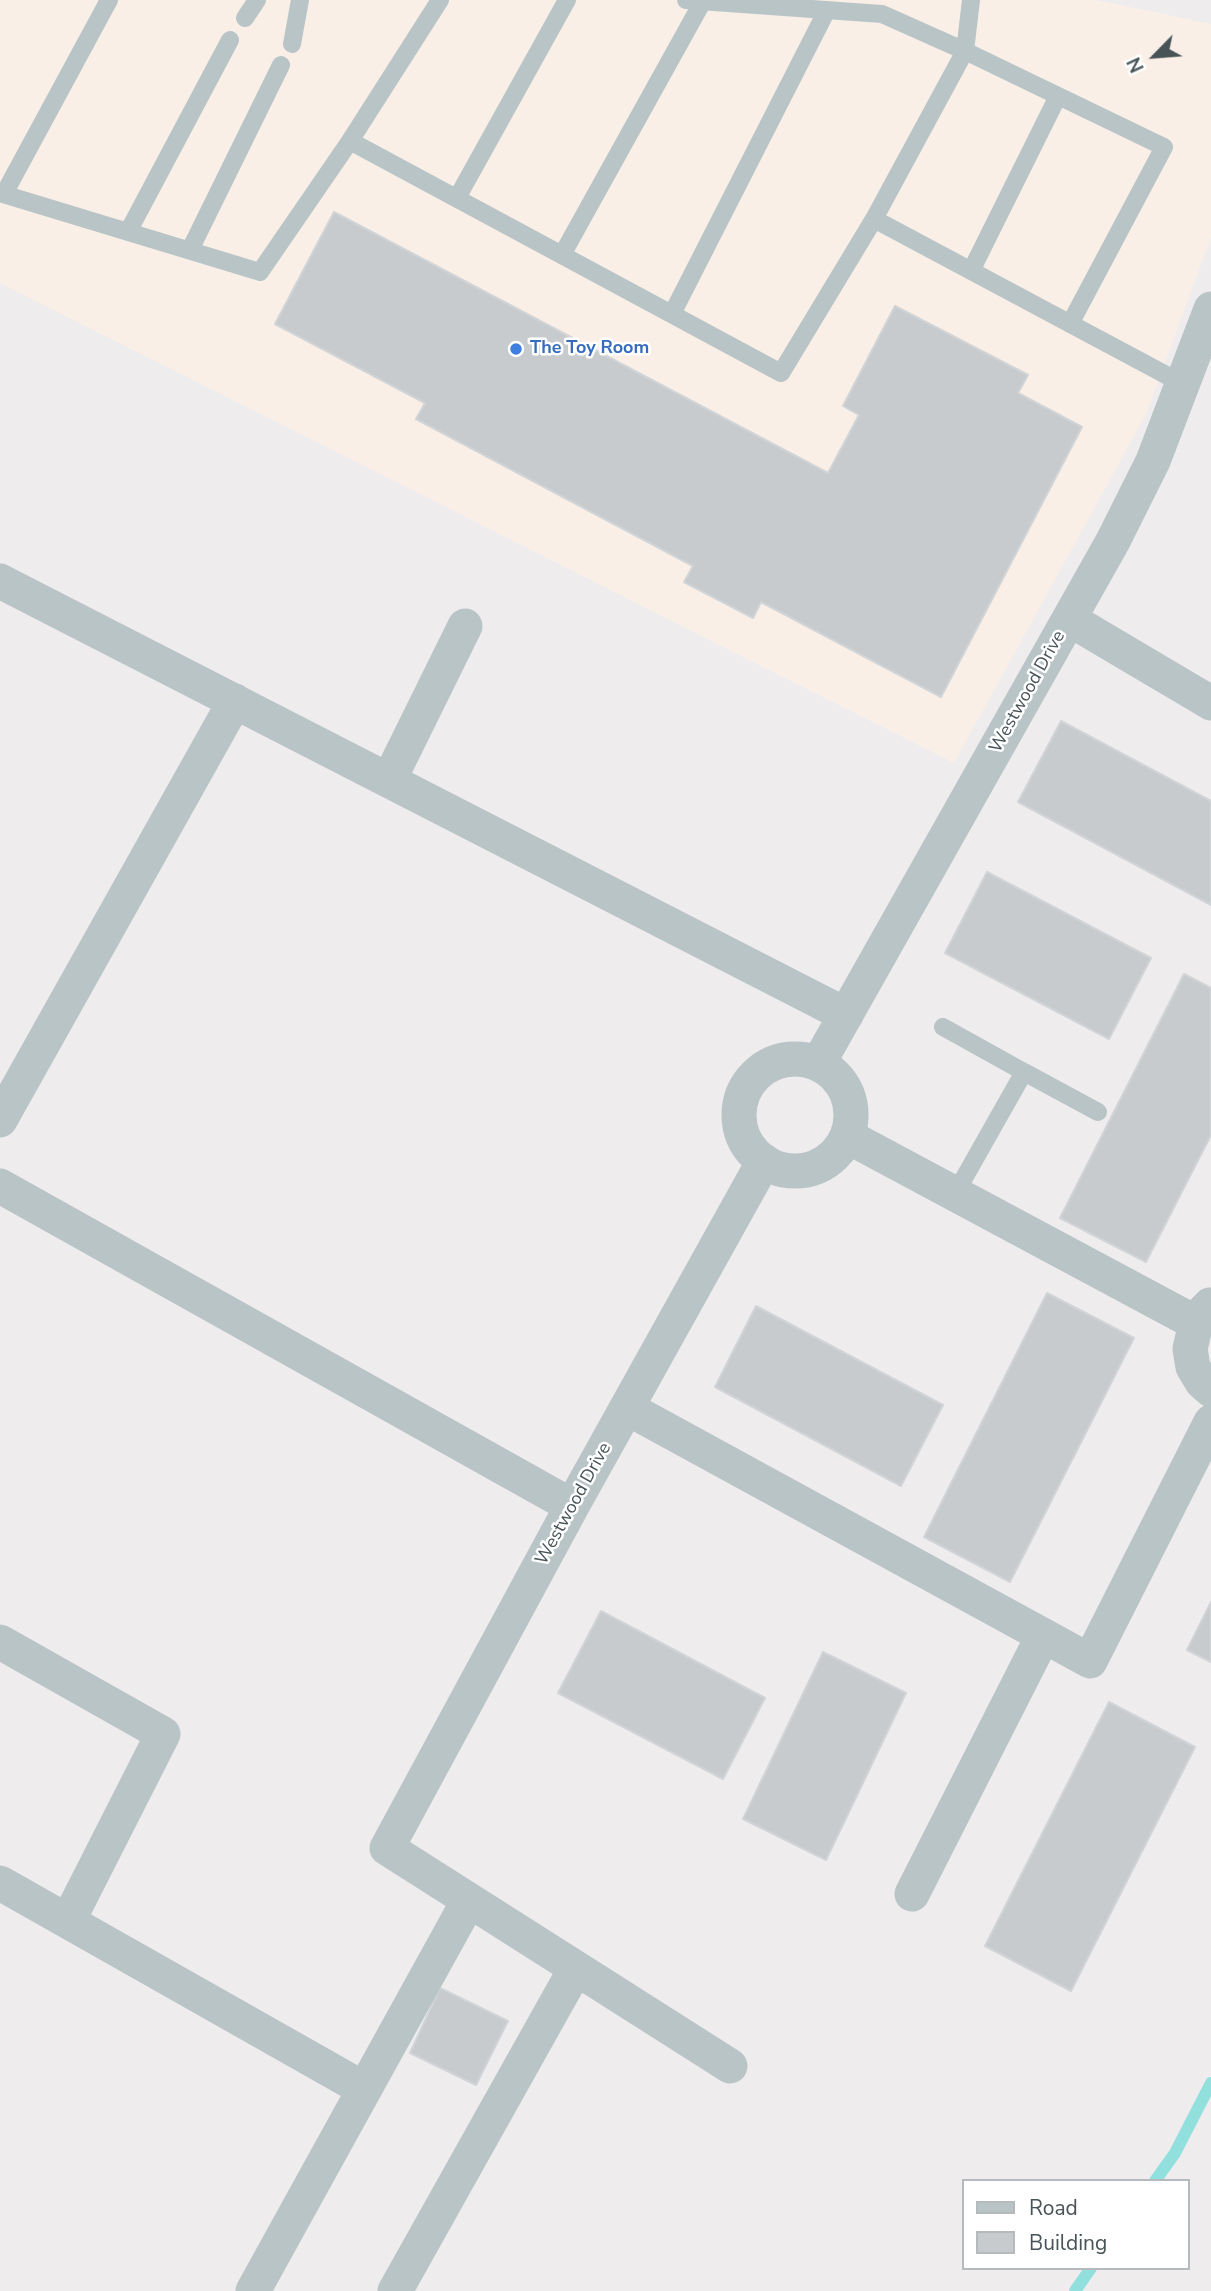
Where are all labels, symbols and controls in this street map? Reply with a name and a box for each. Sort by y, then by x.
north arrow [1120,21,1190,91]
text: N [1121,53,1151,77]
place label: The Toy Room [530,338,649,360]
marker: The Toy Room [508,341,524,357]
street label: Westwood Drive [986,627,1070,757]
street label: Westwood Drive [532,1439,616,1569]
legend [962,2179,1190,2270]
text: Road [1029,2194,1078,2222]
text: Building [1029,2229,1107,2257]

